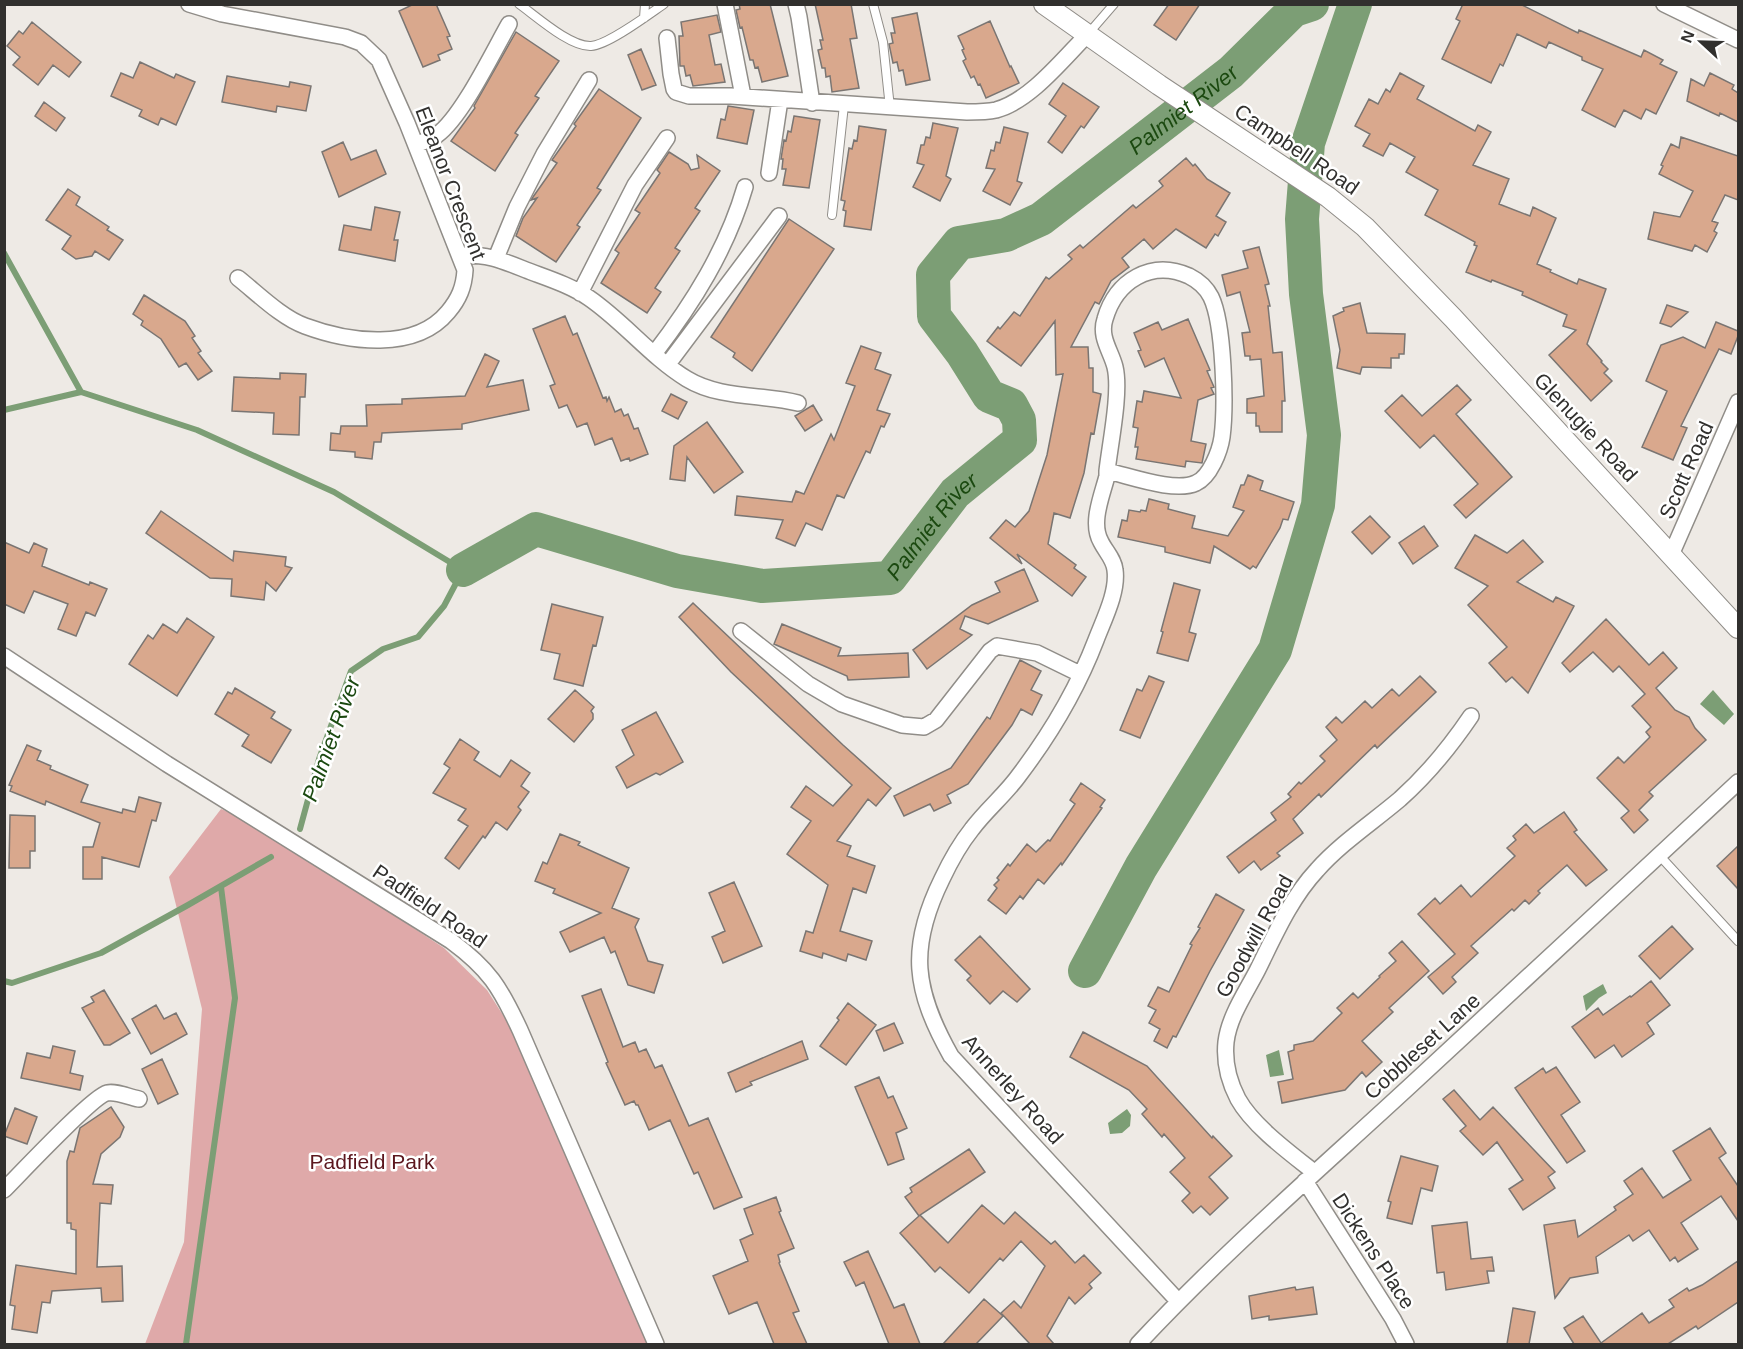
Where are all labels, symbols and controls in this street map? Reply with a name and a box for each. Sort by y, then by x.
north arrow [1671,12,1731,72]
text: N [1678,28,1698,45]
water label: Palmiet River [1123,59,1244,159]
street label: Campbell Road [1231,99,1363,199]
street label: Eleanor Crescent [411,103,491,263]
street label: Glenugie Road [1530,368,1642,486]
street label: Scott Road [1654,418,1718,522]
water label: Palmiet River [881,466,984,585]
water label: Palmiet River [297,672,366,805]
street label: Padfield Road [369,860,491,952]
street label: Goodwill Road [1211,871,1297,1001]
street label: Cobbleset Lane [1360,988,1484,1104]
street label: Annerley Road [958,1030,1068,1148]
park label: Padfield Park [310,1150,435,1173]
street label: Dickens Place [1328,1189,1420,1313]

